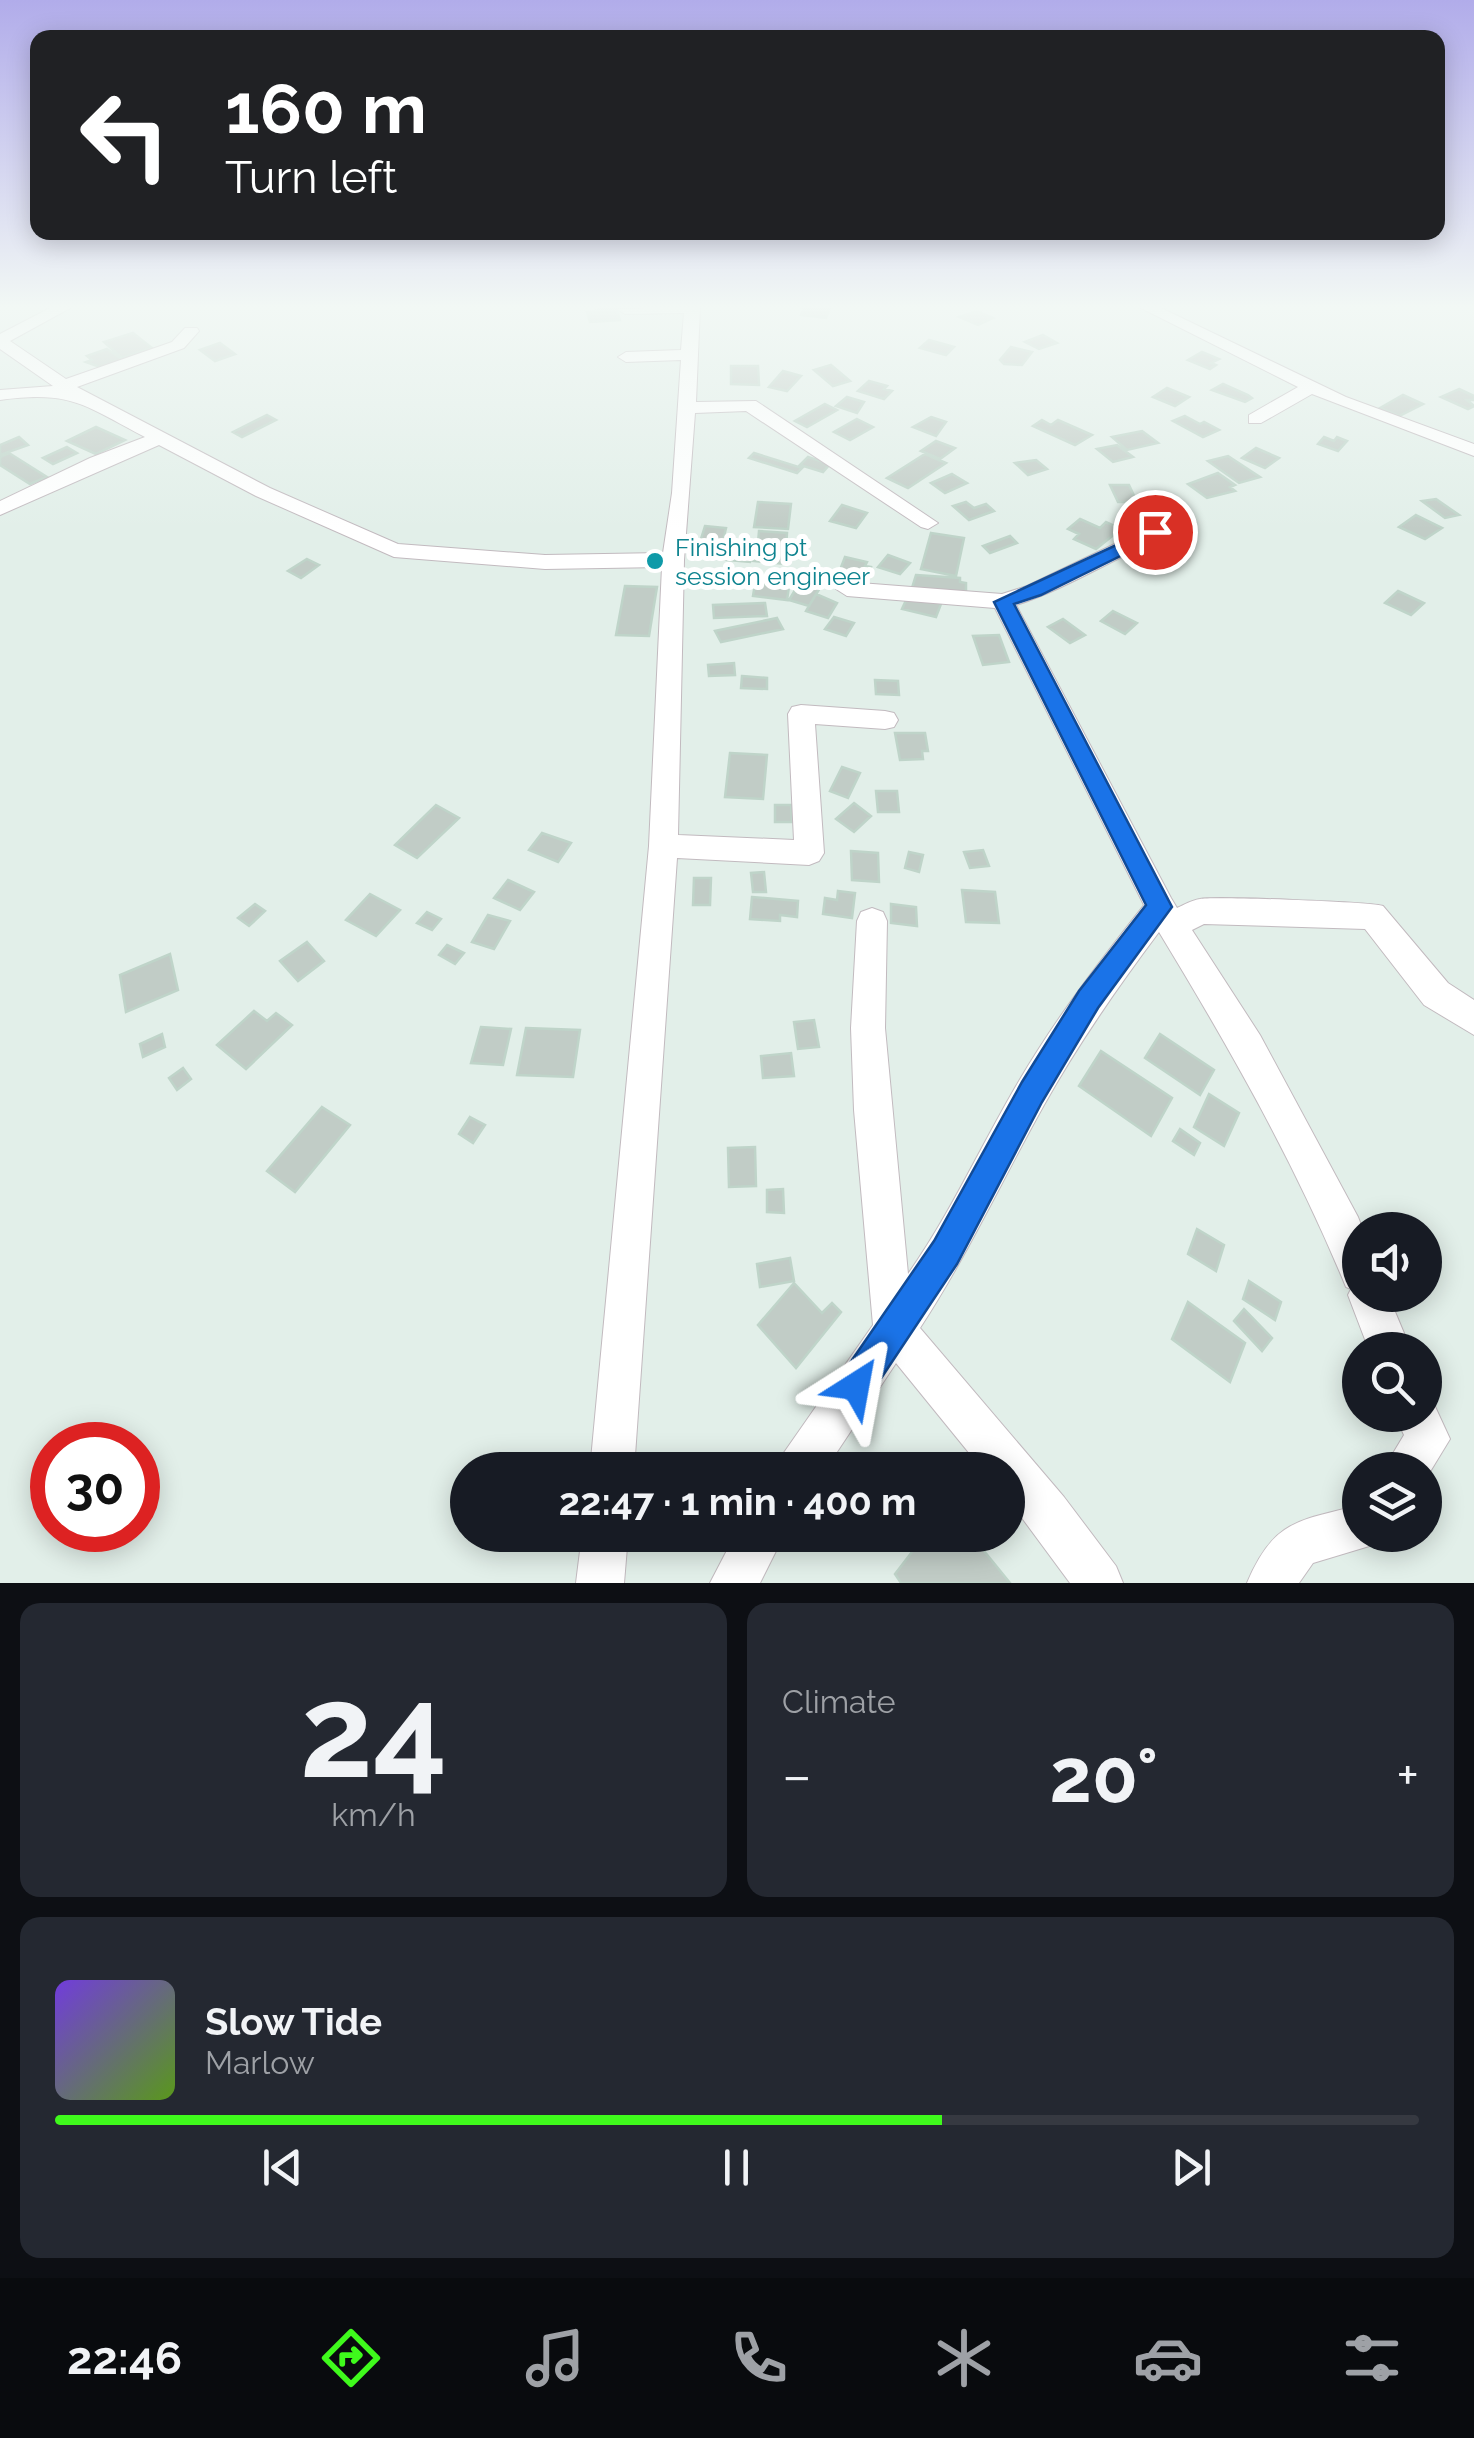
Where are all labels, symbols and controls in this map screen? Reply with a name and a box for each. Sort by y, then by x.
text: 160 m [225,67,427,149]
icon: left [60,70,190,200]
text: Turn left [225,151,397,204]
pin [1113,490,1198,575]
icon: arrive [1128,505,1183,560]
place label: Finishing pt session engineer [675,532,870,591]
marker: Finishing pt session engineer [644,550,666,572]
map controls [1342,1212,1442,1552]
button: sound [1342,1212,1442,1312]
button: search [1342,1332,1442,1432]
position arrow [804,1334,908,1438]
speed limit sign: 30 [30,1422,160,1552]
button: layers [1342,1452,1442,1552]
text: 22:47 · 1 min · 400 m [559,1479,916,1524]
text: 24 [300,1655,447,1807]
text: Climate [782,1683,896,1720]
text: 20° [1050,1731,1158,1820]
text: − [782,1743,812,1808]
text: + [1396,1743,1419,1808]
text: km/h [331,1796,416,1833]
text: Slow Tide [205,1999,382,2044]
text: Marlow [205,2044,315,2081]
icon: previous [255,2140,310,2195]
icon: pause [709,2140,764,2195]
icon: next [1164,2140,1219,2195]
icon: directions [316,2323,386,2393]
icon: music [520,2323,590,2393]
icon: phone [724,2323,794,2393]
icon: climate [929,2323,999,2393]
icon: car [1133,2323,1203,2393]
icon: filters [1337,2323,1407,2393]
text: 22:46 [67,2332,182,2385]

